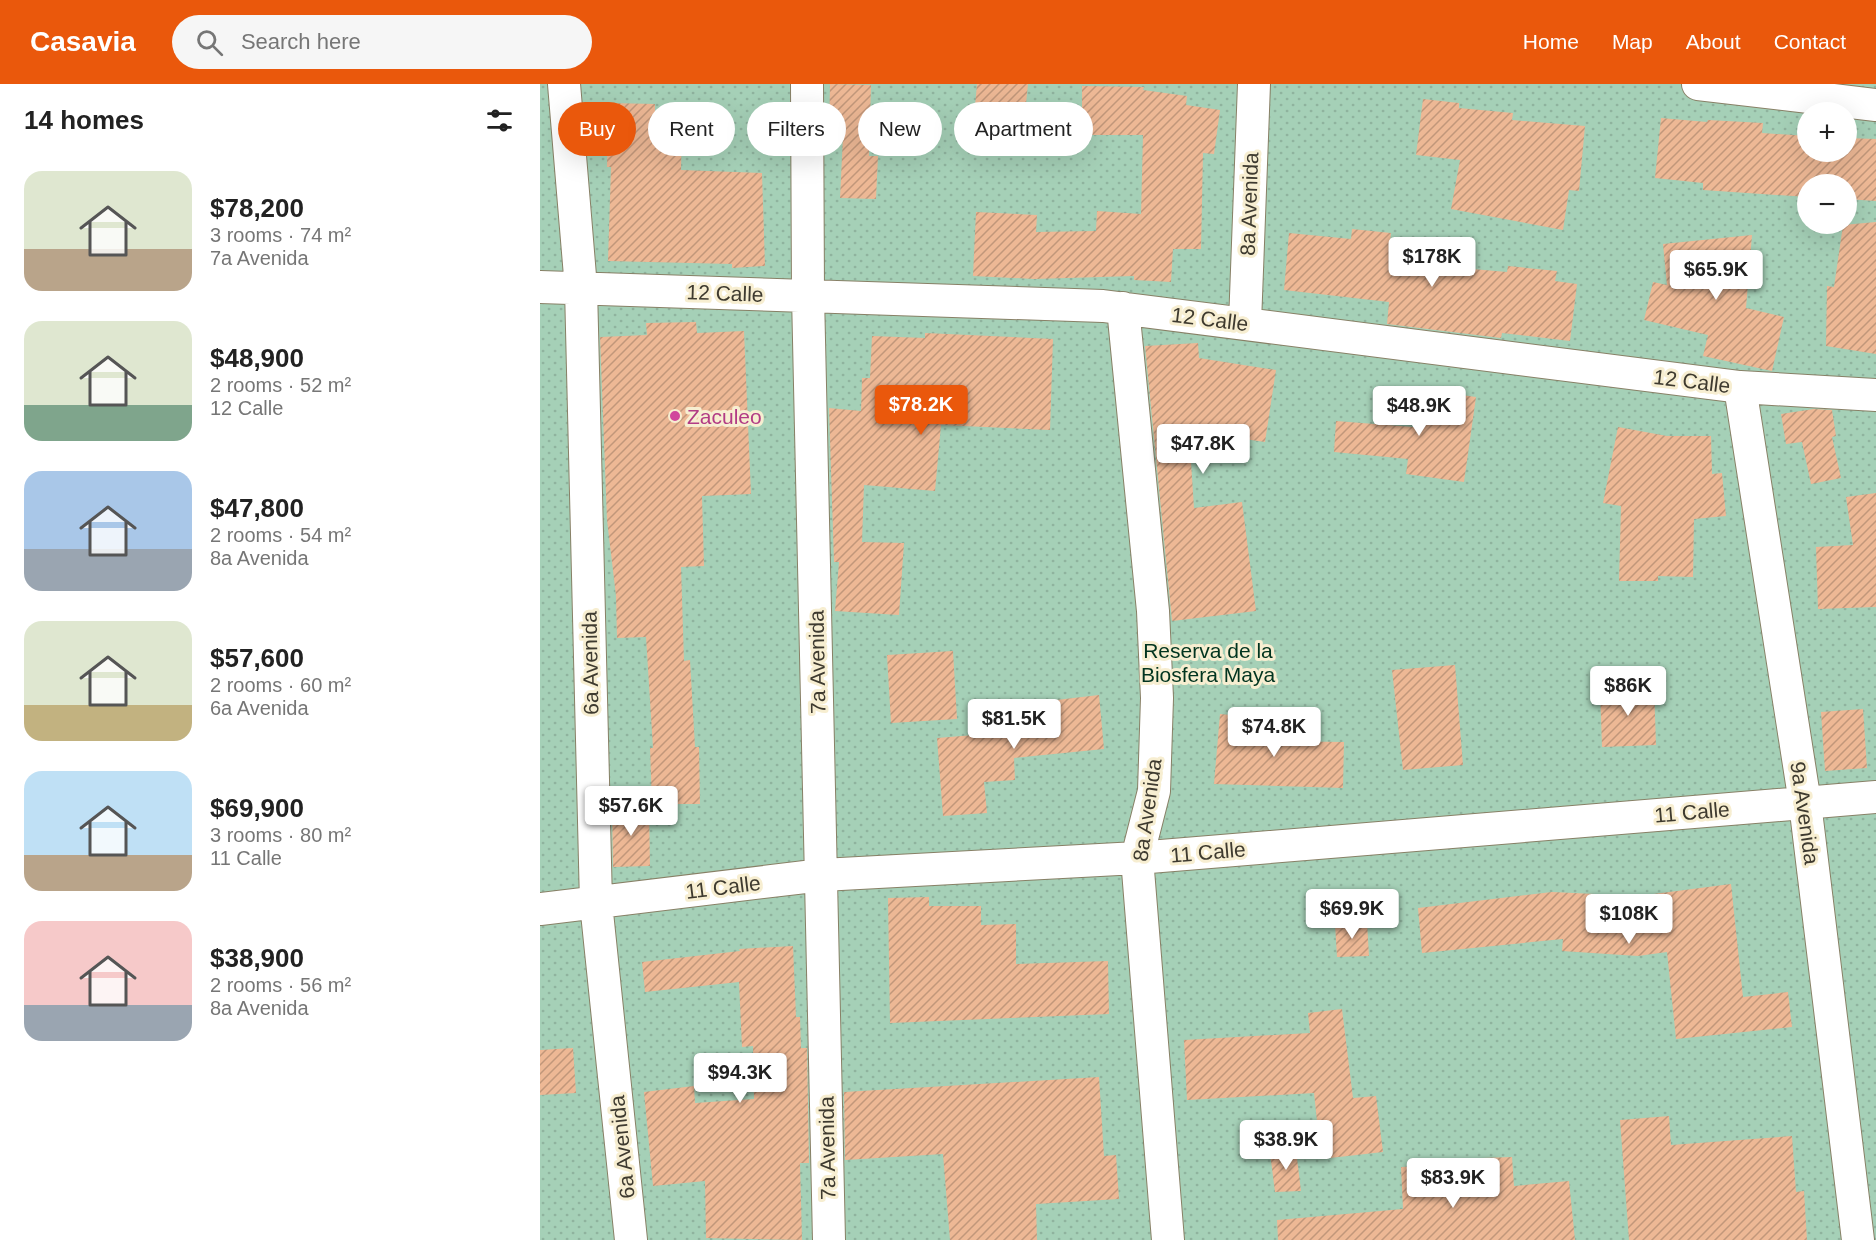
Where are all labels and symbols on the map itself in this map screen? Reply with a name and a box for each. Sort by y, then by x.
street label: 8a Avenida [1236,152,1262,256]
pin: $178K [1390,237,1474,288]
pin: $65.9K [1667,250,1765,301]
street label: 12 Calle [686,280,764,306]
street label: 12 Calle [1170,303,1250,335]
street label: 12 Calle [1652,365,1732,397]
pin: $78.2K [872,385,970,436]
pin: $48.9K [1370,386,1468,437]
place label: Zaculeo [687,405,762,428]
marker: Zaculeo [668,409,682,423]
pin: $47.8K [1154,424,1252,475]
street label: 7a Avenida [805,610,829,714]
street label: 6a Avenida [578,611,602,715]
park label: Reserva de la Biosfera Maya [1141,639,1275,686]
pin: $86K [1592,666,1664,717]
pin: $81.5K [965,699,1063,750]
pin: $74.8K [1225,707,1323,758]
street label: 8a Avenida [1128,757,1166,863]
street label: 9a Avenida [1786,760,1824,866]
pin: $57.6K [582,786,680,837]
street label: 11 Calle [1653,797,1731,827]
street label: 11 Calle [1169,837,1247,867]
street label: 11 Calle [684,871,762,903]
pin: $69.9K [1303,889,1401,940]
pin: $108K [1587,894,1671,945]
pin: $94.3K [691,1053,789,1104]
street label: 6a Avenida [605,1094,639,1200]
street label: 7a Avenida [815,1096,839,1200]
pin: $38.9K [1237,1120,1335,1171]
pin: $83.9K [1404,1158,1502,1209]

